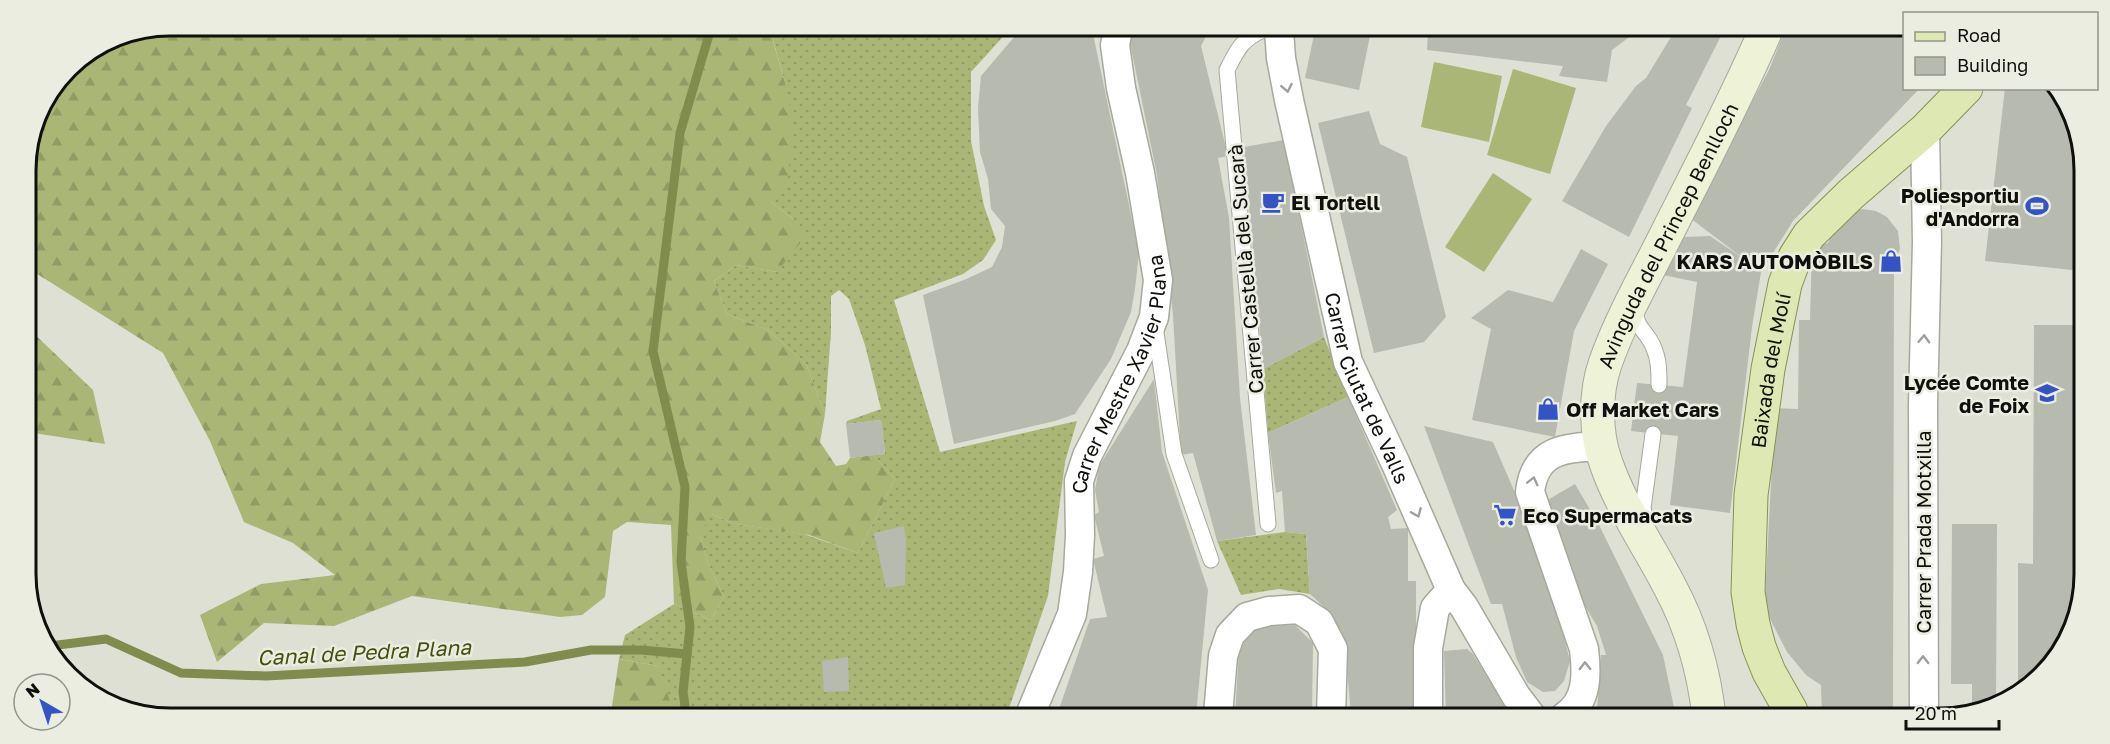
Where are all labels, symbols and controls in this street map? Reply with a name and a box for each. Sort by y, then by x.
legend [1903,12,2098,90]
text: Road [1957,24,2001,46]
text: Building [1957,54,2028,76]
one-way arrow [1280,83,1293,93]
street label: Avinguda del Princep Benlloch [1593,99,1743,371]
street label: Carrer Castellà del Sucarà [1222,143,1268,395]
place label: Poliesportiu d'Andorra [1901,183,2019,230]
cafe icon: El Tortell [1260,189,1286,215]
place label: El Tortell [1291,190,1380,214]
sports icon: Poliesportiu d'Andorra [2024,193,2050,219]
shop icon: KARS AUTOMÒBILS [1878,248,1904,274]
place label: KARS AUTOMÒBILS [1677,249,1873,273]
street label: Carrer Mestre Xavier Plana [1067,253,1170,494]
street label: Baixada del Molí [1745,289,1795,450]
street label: Carrer Ciutat de Valls [1321,290,1415,487]
one-way arrow [1918,334,1931,343]
place label: Lycée Comte de Foix [1904,370,2029,417]
school or university icon: Lycée Comte de Foix [2034,380,2060,406]
shop icon: Off Market Cars [1535,396,1561,422]
place label: Off Market Cars [1566,397,1719,421]
street label: Carrer Prada Motxilla [1911,430,1935,634]
one-way arrow [1525,476,1538,486]
supermarket icon: Eco Supermacats [1492,502,1518,528]
place label: Eco Supermacats [1523,503,1693,527]
one-way arrow [1410,507,1422,518]
water label: Canal de Pedra Plana [256,633,473,671]
one-way arrow [1917,655,1929,664]
one-way arrow [1579,662,1592,671]
north arrow [12,672,72,732]
text: N [22,679,44,702]
scale bar [1906,693,1999,731]
text: 20 m [1915,702,1957,724]

